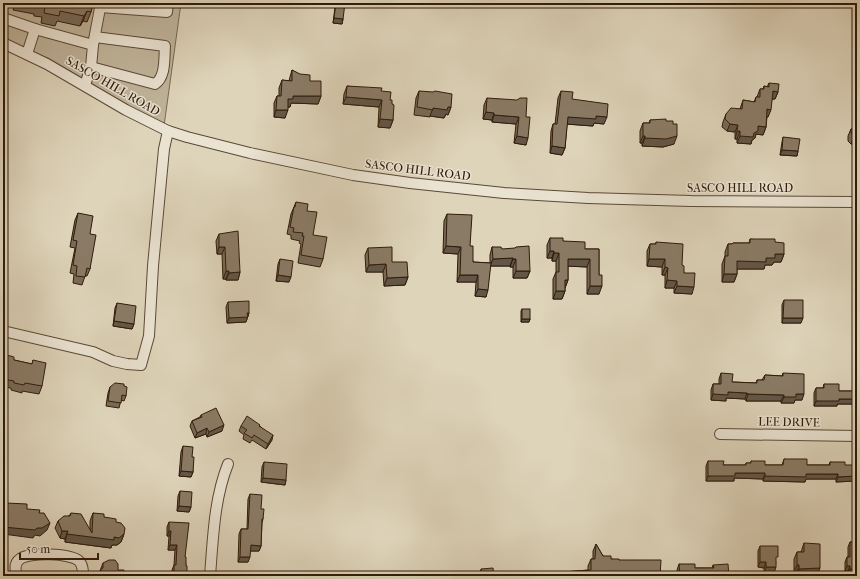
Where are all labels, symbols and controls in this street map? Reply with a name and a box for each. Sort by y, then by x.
street label: SASCO HILL ROAD [64,53,162,119]
street label: SASCO HILL ROAD [364,157,472,183]
street label: SASCO HILL ROAD [687,181,793,195]
street label: LEE DRIVE [758,414,820,430]
scale bar [20,535,98,561]
text: 50 m [26,542,50,556]

